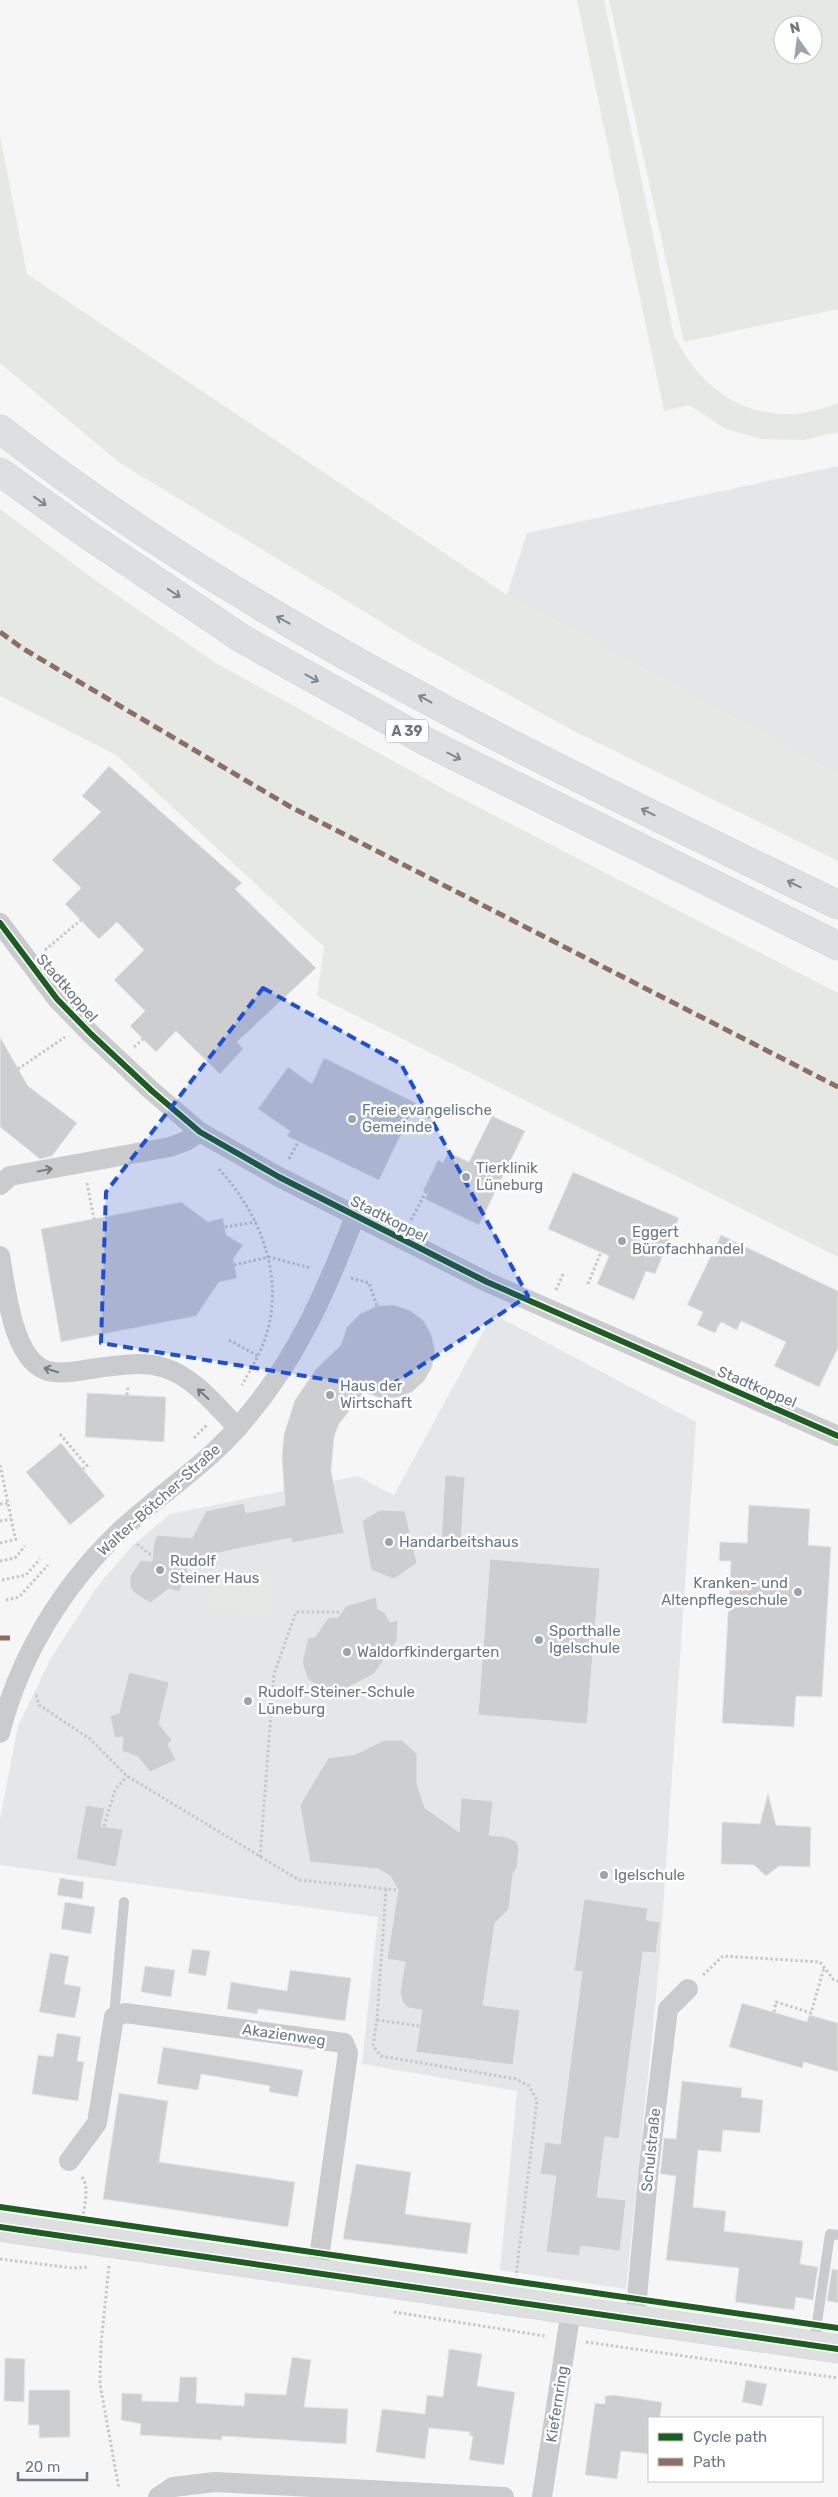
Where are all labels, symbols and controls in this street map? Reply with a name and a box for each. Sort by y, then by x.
north arrow [773,15,823,65]
text: N [788,18,802,37]
one-way arrow [32,496,46,506]
one-way arrow [166,588,180,598]
one-way arrow [276,615,291,625]
one-way arrow [304,673,319,683]
one-way arrow [419,694,433,704]
road number: A 39 [386,719,428,742]
one-way arrow [447,751,462,761]
one-way arrow [641,807,656,816]
one-way arrow [787,879,802,888]
street label: Stadtkoppel [33,950,101,1026]
place label: Freie evangelische Gemeinde [362,1101,492,1136]
marker: Freie evangelische Gemeinde [346,1113,358,1125]
place label: Tierklinik Lüneburg [476,1159,543,1194]
one-way arrow [37,1164,53,1174]
marker: Tierklinik Lüneburg [460,1171,472,1183]
street label: Stadtkoppel [347,1192,431,1246]
place label: Eggert Bürofachhandel [632,1223,744,1258]
marker: Eggert Bürofachhandel [616,1235,628,1247]
street label: Stadtkoppel [715,1362,799,1412]
one-way arrow [43,1365,59,1375]
place label: Haus der Wirtschaft [340,1377,412,1412]
one-way arrow [197,1388,210,1400]
marker: Haus der Wirtschaft [324,1389,336,1401]
street label: Walter-Bötcher-Straße [94,1440,224,1560]
place label: Handarbeitshaus [399,1533,519,1551]
marker: Handarbeitshaus [383,1536,395,1548]
place label: Rudolf Steiner Haus [170,1552,260,1587]
marker: Rudolf Steiner Haus [154,1564,166,1576]
place label: Kranken- und Altenpflegeschule [661,1574,788,1609]
marker: Kranken- und Altenpflegeschule [792,1586,804,1598]
place label: Sporthalle Igelschule [549,1622,621,1657]
marker: Sporthalle Igelschule [533,1634,545,1646]
place label: Waldorfkindergarten [357,1643,499,1661]
marker: Waldorfkindergarten [341,1646,353,1658]
place label: Rudolf-Steiner-Schule Lüneburg [258,1683,415,1718]
marker: Rudolf-Steiner-Schule Lüneburg [242,1695,254,1707]
place label: Igelschule [614,1866,685,1884]
marker: Igelschule [598,1869,610,1881]
street label: Akazienweg [241,2020,327,2050]
street label: Schulstraße [638,2107,664,2193]
street label: Kiefernring [542,2364,572,2444]
legend [648,2417,823,2482]
text: Cycle path [693,2428,767,2446]
scale bar [18,2450,86,2482]
text: Path [693,2453,726,2471]
text: 20 m [25,2458,60,2476]

